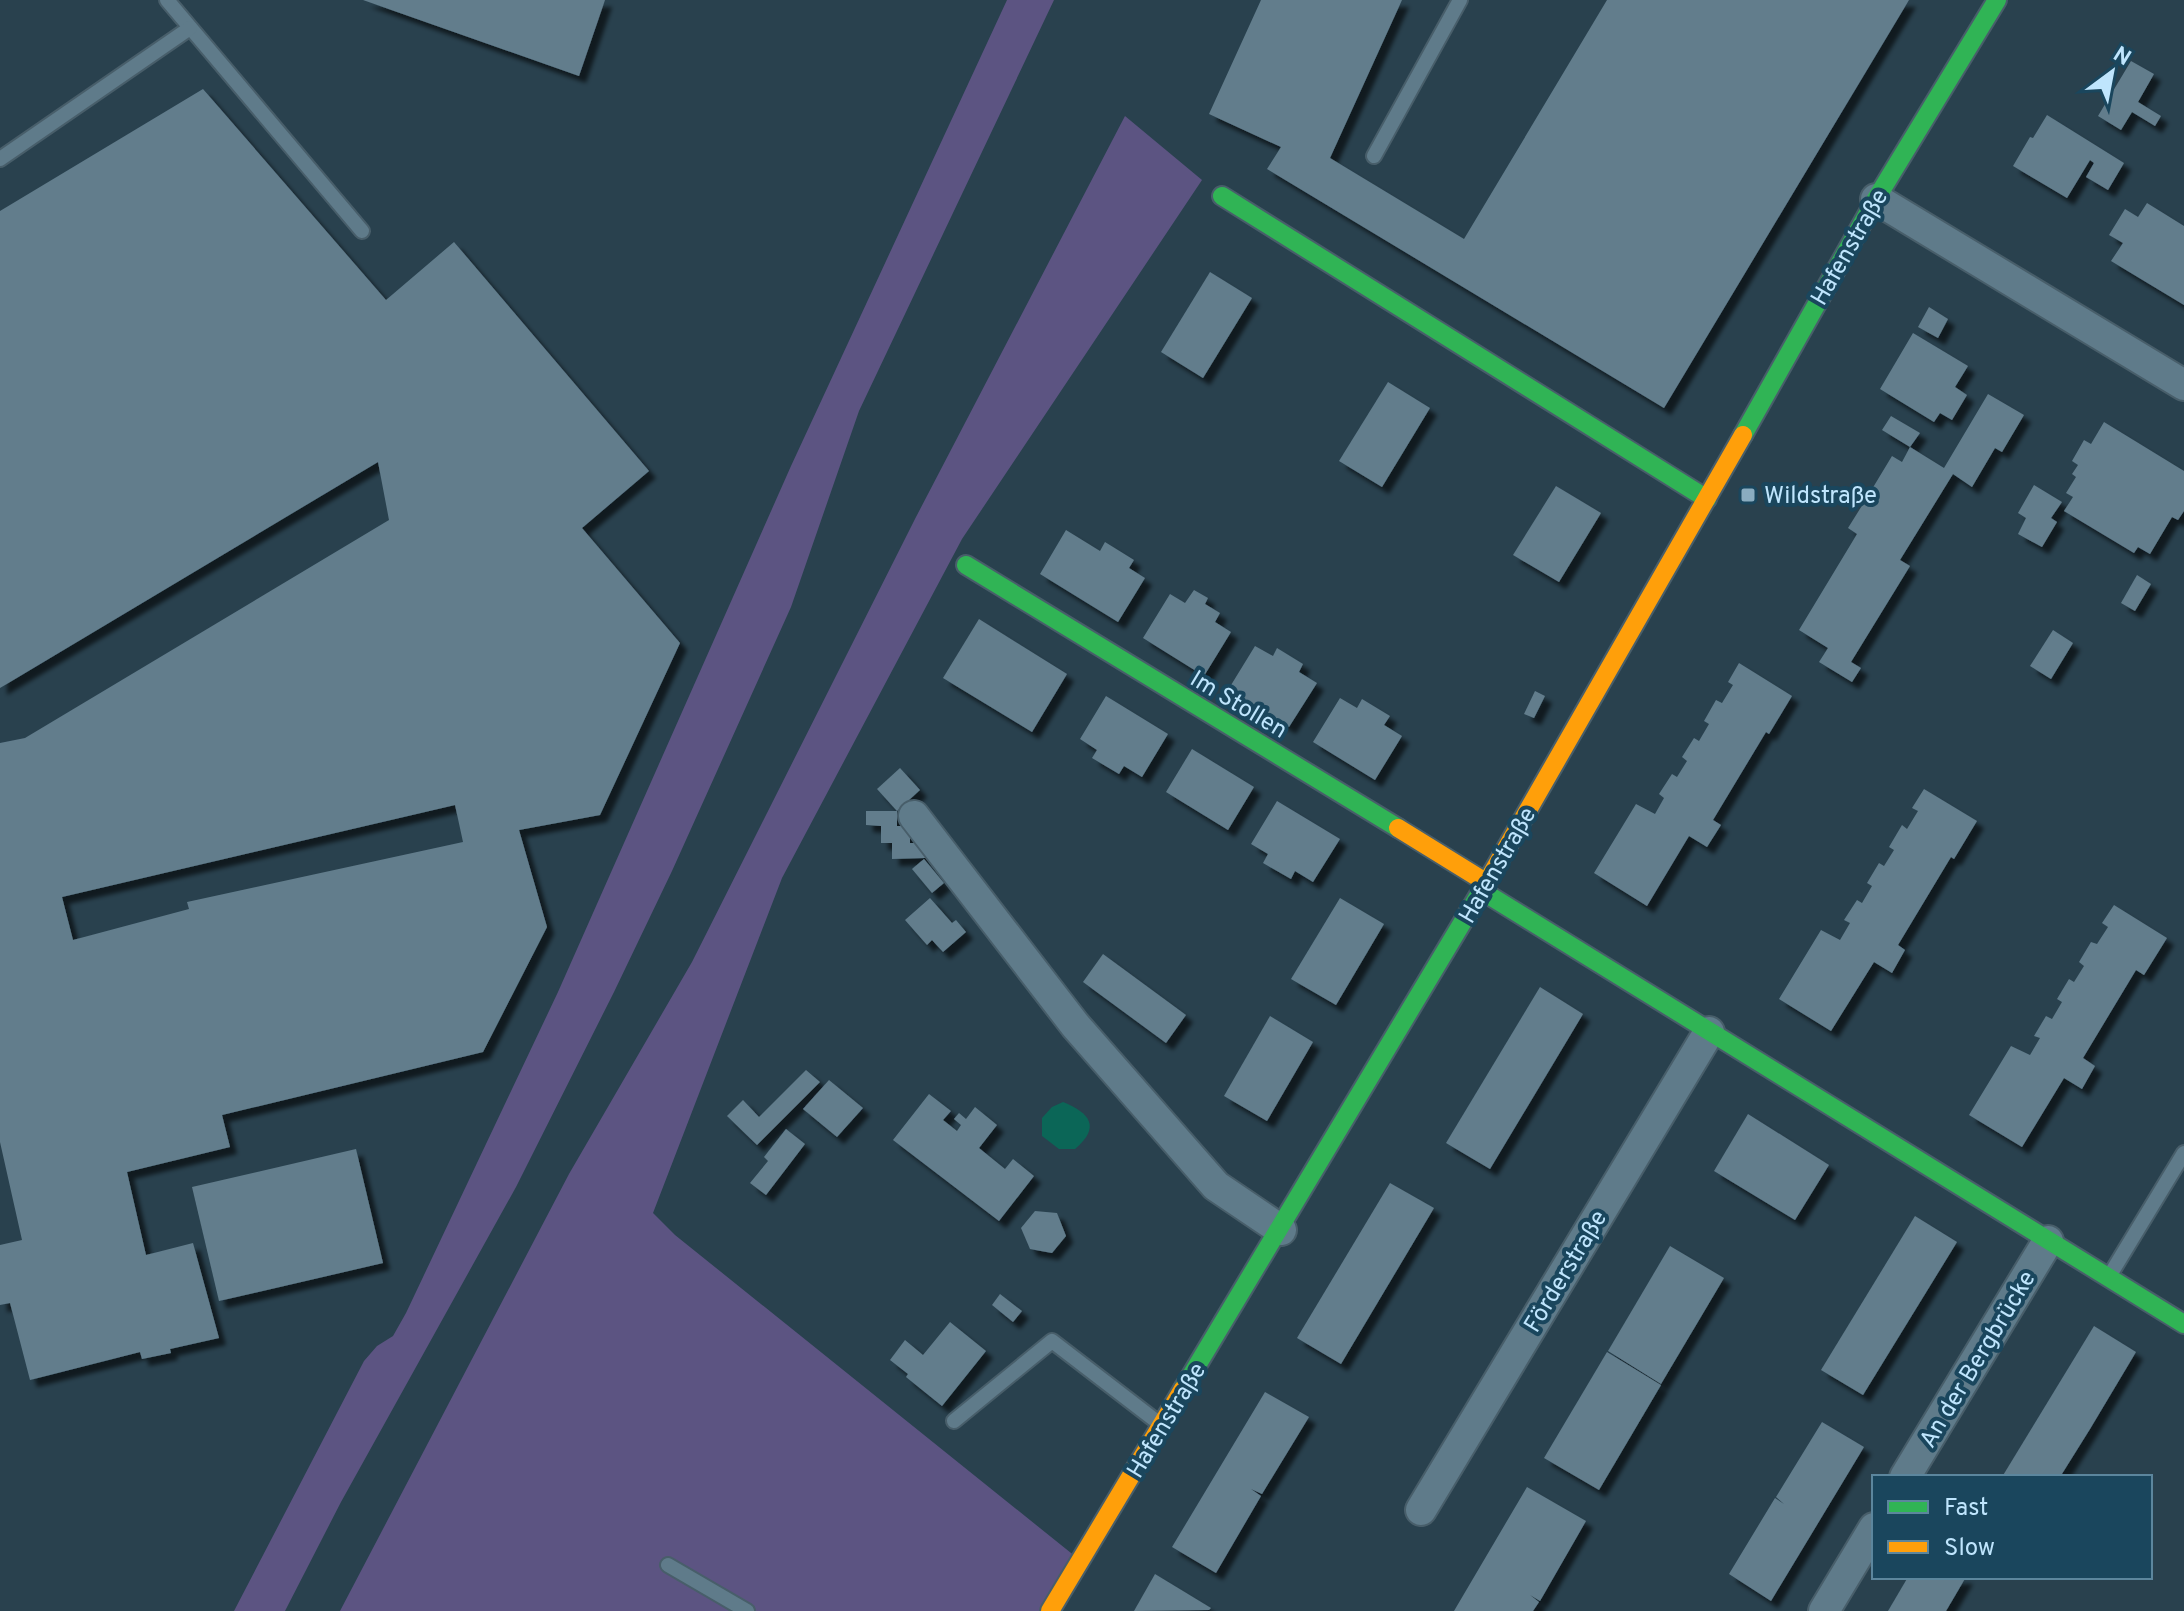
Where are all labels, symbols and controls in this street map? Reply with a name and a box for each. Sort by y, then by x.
north arrow [2072,32,2152,112]
text: N [2107,42,2135,73]
street label: Hafenstraße [1805,184,1896,312]
place label: Wildstraße [1764,482,1877,512]
marker: Wildstraße [1739,486,1757,504]
street label: Im Stollen [1184,665,1292,746]
street label: Hafenstraße [1453,802,1544,930]
street label: Förderstraße [1518,1205,1615,1339]
street label: An der Bergbrücke [1914,1266,2043,1454]
street label: Hafenstraße [1122,1358,1214,1484]
legend [1872,1475,2152,1579]
text: Fast [1944,1494,1988,1524]
text: Slow [1944,1534,1995,1564]

